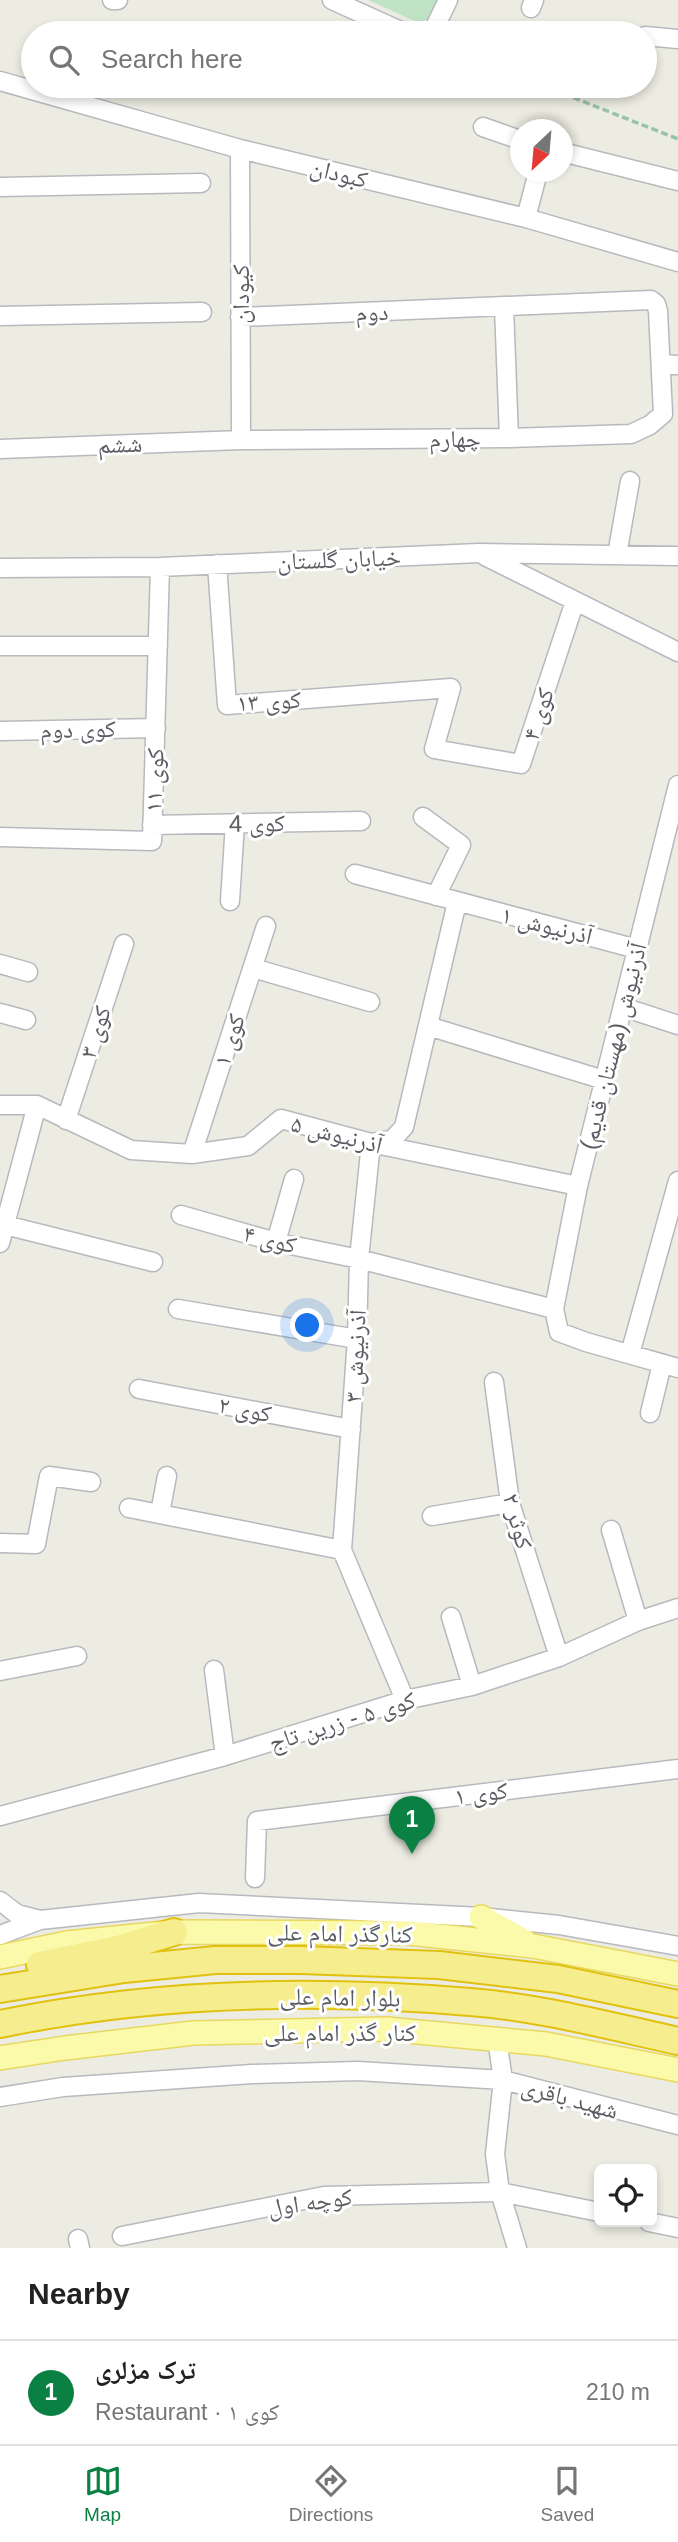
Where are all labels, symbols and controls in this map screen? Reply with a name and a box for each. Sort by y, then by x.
search box [21,21,657,98]
icon: search [45,41,83,79]
text: Search here [101,44,243,74]
north arrow [510,119,573,182]
street label: کبودان [307,153,370,194]
street label: کیودان [227,264,255,324]
street label: دوم [355,298,389,329]
street label: چهارم [429,425,481,455]
street label: ششم [97,430,143,461]
street label: خیابان گلستان [277,543,401,576]
street label: کوی ۴ [517,684,560,744]
street label: کوی ۱۳ [236,686,302,717]
street label: کوی دوم [40,715,116,746]
street label: کوی ۱۱ [139,747,170,813]
street label: کوی 4 [229,809,285,838]
street label: آذرنیوش ۱ [498,901,596,951]
street label: آذرنیوش (مهستان قدیم) [574,939,655,1153]
street label: کوی ۳ [74,1002,117,1062]
street label: کوی ۱ [208,1010,251,1070]
street label: آذرنیوش ۵ [288,1110,386,1160]
street label: کوی ۴ [241,1219,299,1260]
your location [290,1308,324,1342]
street label: آذرنیوش ۳ [339,1308,372,1403]
street label: کوی ۲ [216,1391,274,1428]
street label: کوثر ۲ [498,1490,538,1552]
street label: کوی ۵ - زرین تاج [265,1686,419,1758]
street label: کوی ۱ [453,1776,509,1811]
pin: 1 [389,1796,435,1854]
street label: کنارگذر امام علی [267,1918,413,1951]
street label: بلوار امام علی [279,1982,401,2015]
street label: کنار گذر امام علی [264,2019,416,2049]
street label: شهید باقری [518,2072,621,2125]
map controls [594,2164,657,2227]
button: locate [594,2164,657,2227]
street label: کوچه اول [266,2183,354,2222]
text: Nearby [28,2277,130,2310]
text: ترک مزلری [95,2355,196,2385]
text: 1 [45,2379,57,2405]
text: 210 m [586,2379,650,2405]
text: Restaurant · کوی ۱ [95,2399,279,2425]
tab: Map [84,2462,122,2526]
tab: Directions [289,2462,373,2526]
tab: Saved [540,2462,594,2526]

